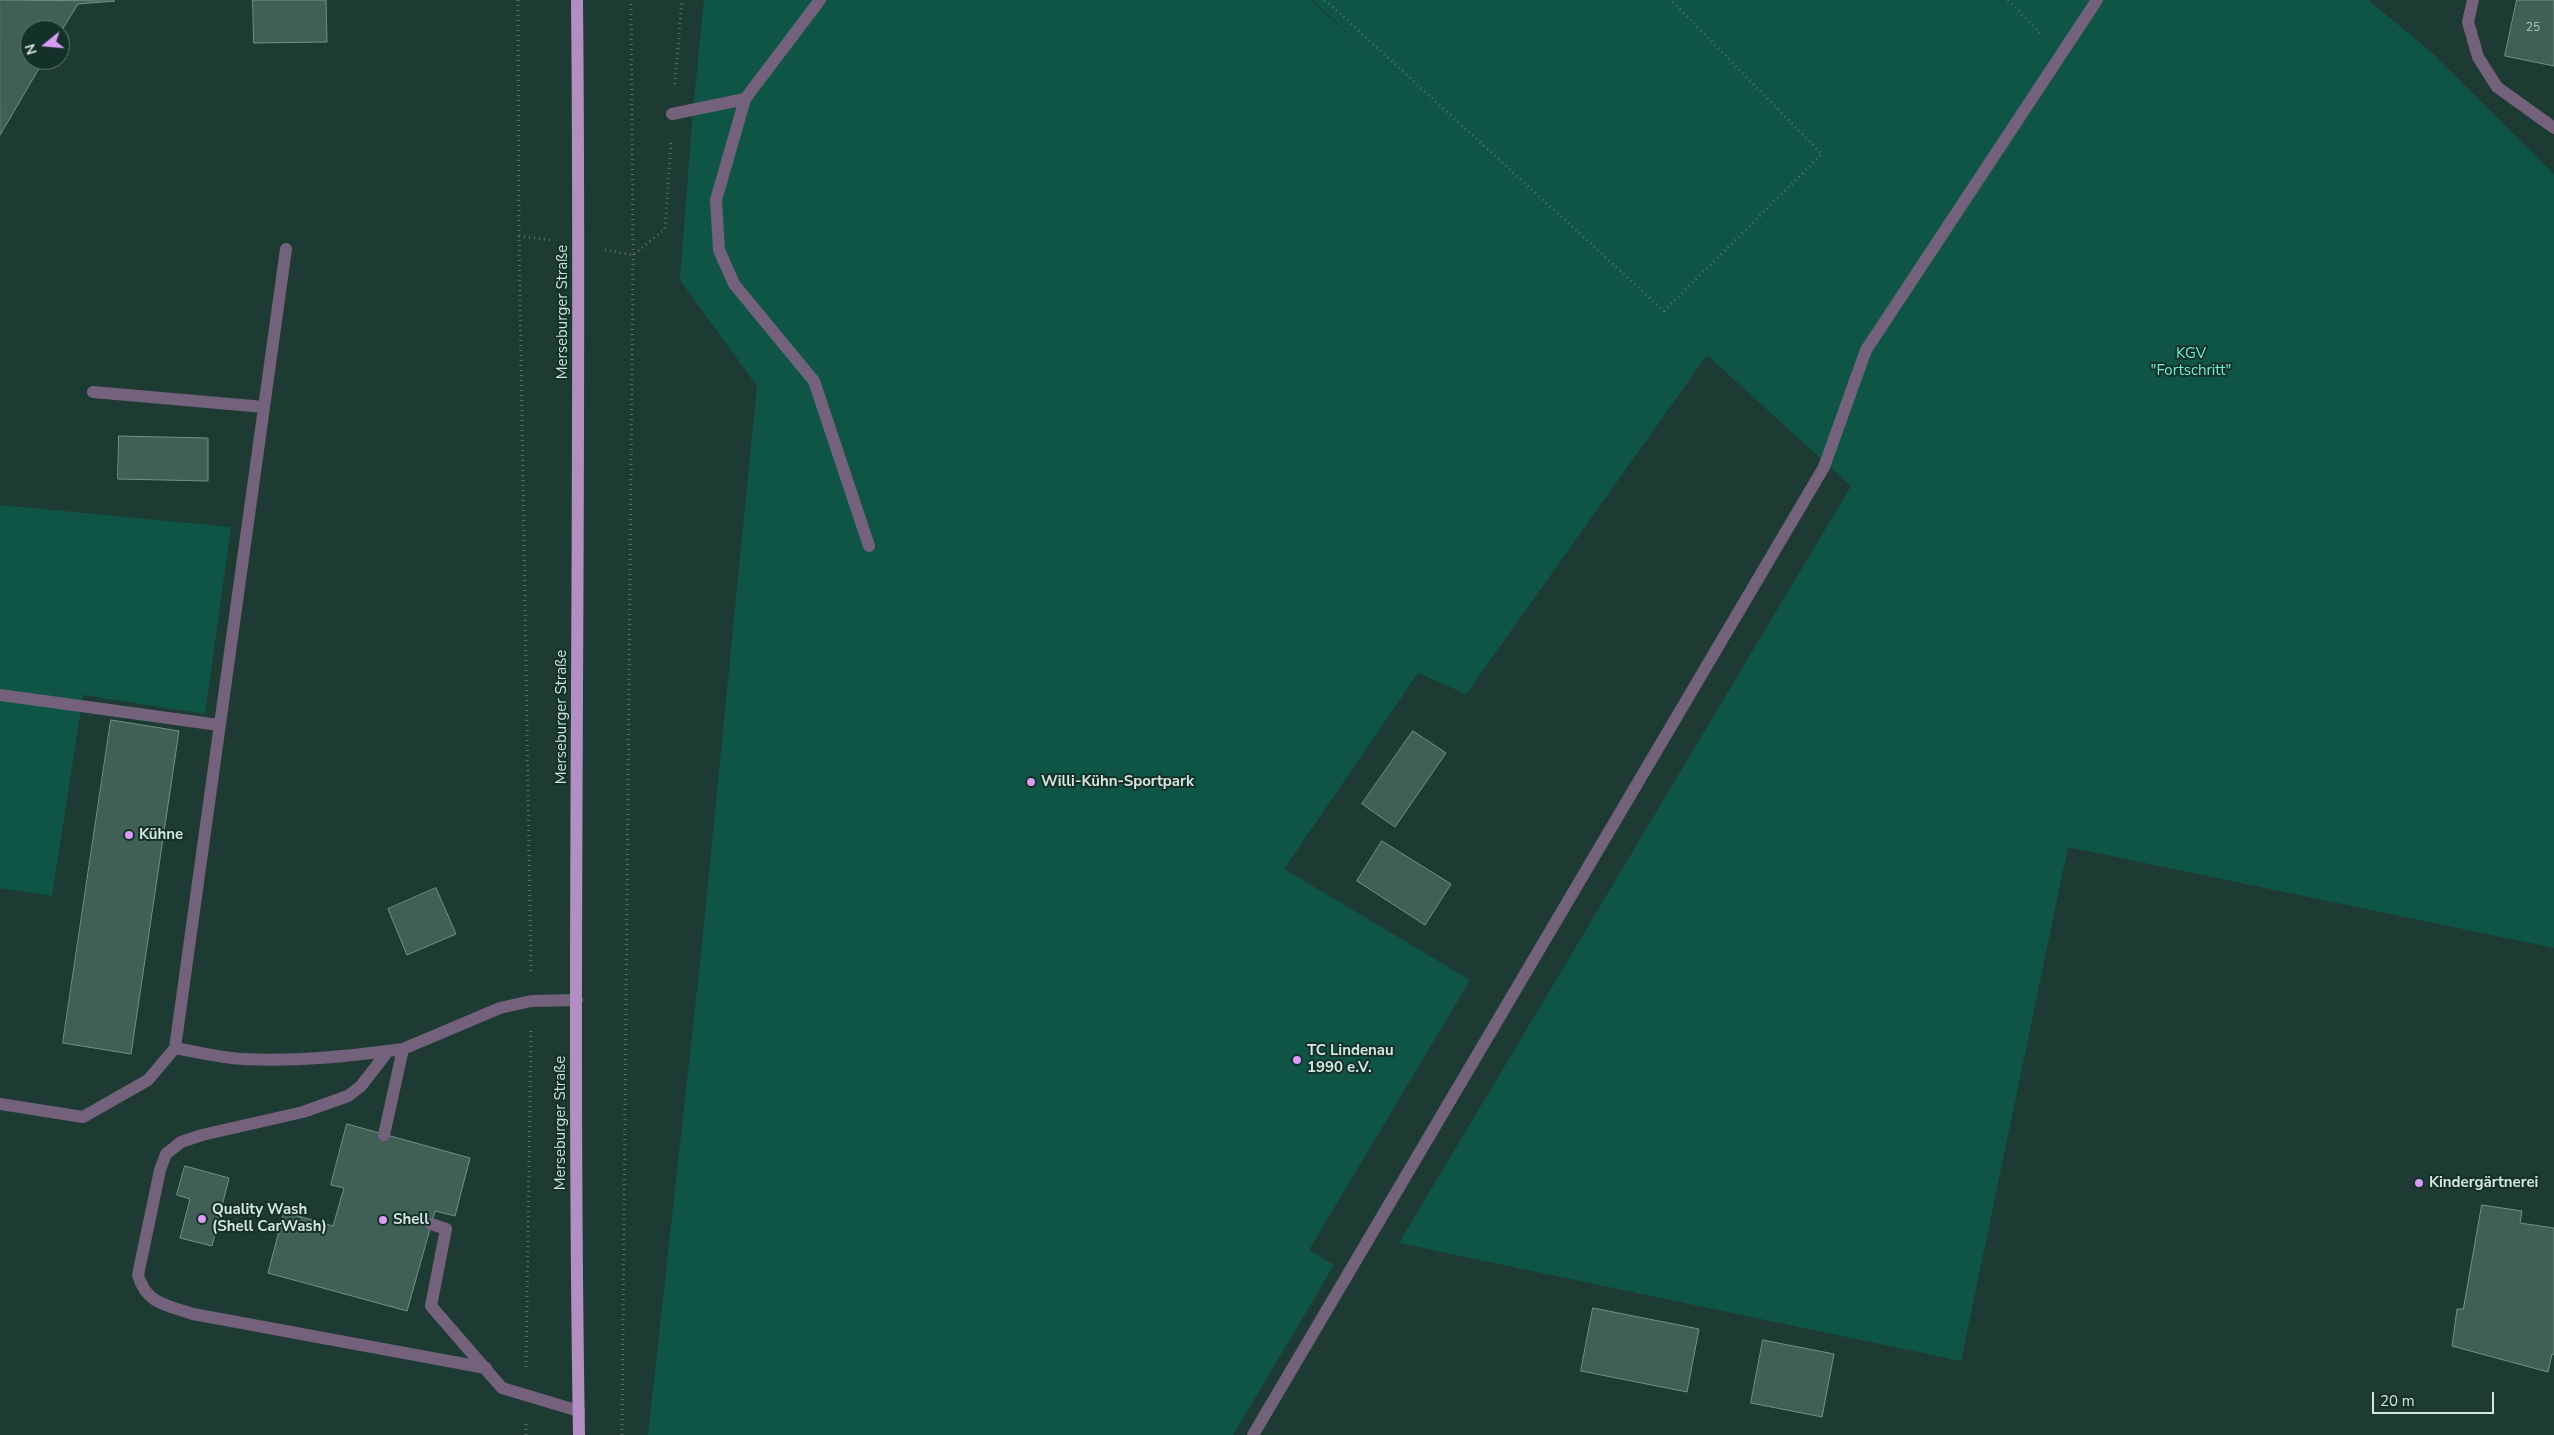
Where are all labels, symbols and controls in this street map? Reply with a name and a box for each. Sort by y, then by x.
north arrow [20,20,70,70]
house number: 25 [2526,21,2540,35]
text: N [21,41,42,57]
street label: Merseburger Straße [554,245,572,379]
park label: KGV "Fortschritt" [2151,345,2231,380]
street label: Merseburger Straße [553,650,571,784]
place label: Willi-Kühn-Sportpark [1041,773,1194,791]
marker: Willi-Kühn-Sportpark [1025,776,1037,788]
place label: Kühne [139,826,183,844]
marker: Kühne [123,829,135,841]
place label: TC Lindenau 1990 e.V. [1307,1042,1394,1077]
marker: TC Lindenau 1990 e.V. [1291,1054,1303,1066]
street label: Merseburger Straße [552,1056,570,1190]
place label: Kindergärtnerei [2429,1174,2538,1192]
marker: Kindergärtnerei [2413,1177,2425,1189]
place label: Quality Wash (Shell CarWash) [212,1201,327,1236]
place label: Shell [393,1211,429,1229]
marker: Quality Wash (Shell CarWash) [196,1213,208,1225]
marker: Shell [377,1214,389,1226]
scale bar [2374,1382,2496,1414]
text: 20 m [2380,1391,2415,1411]

